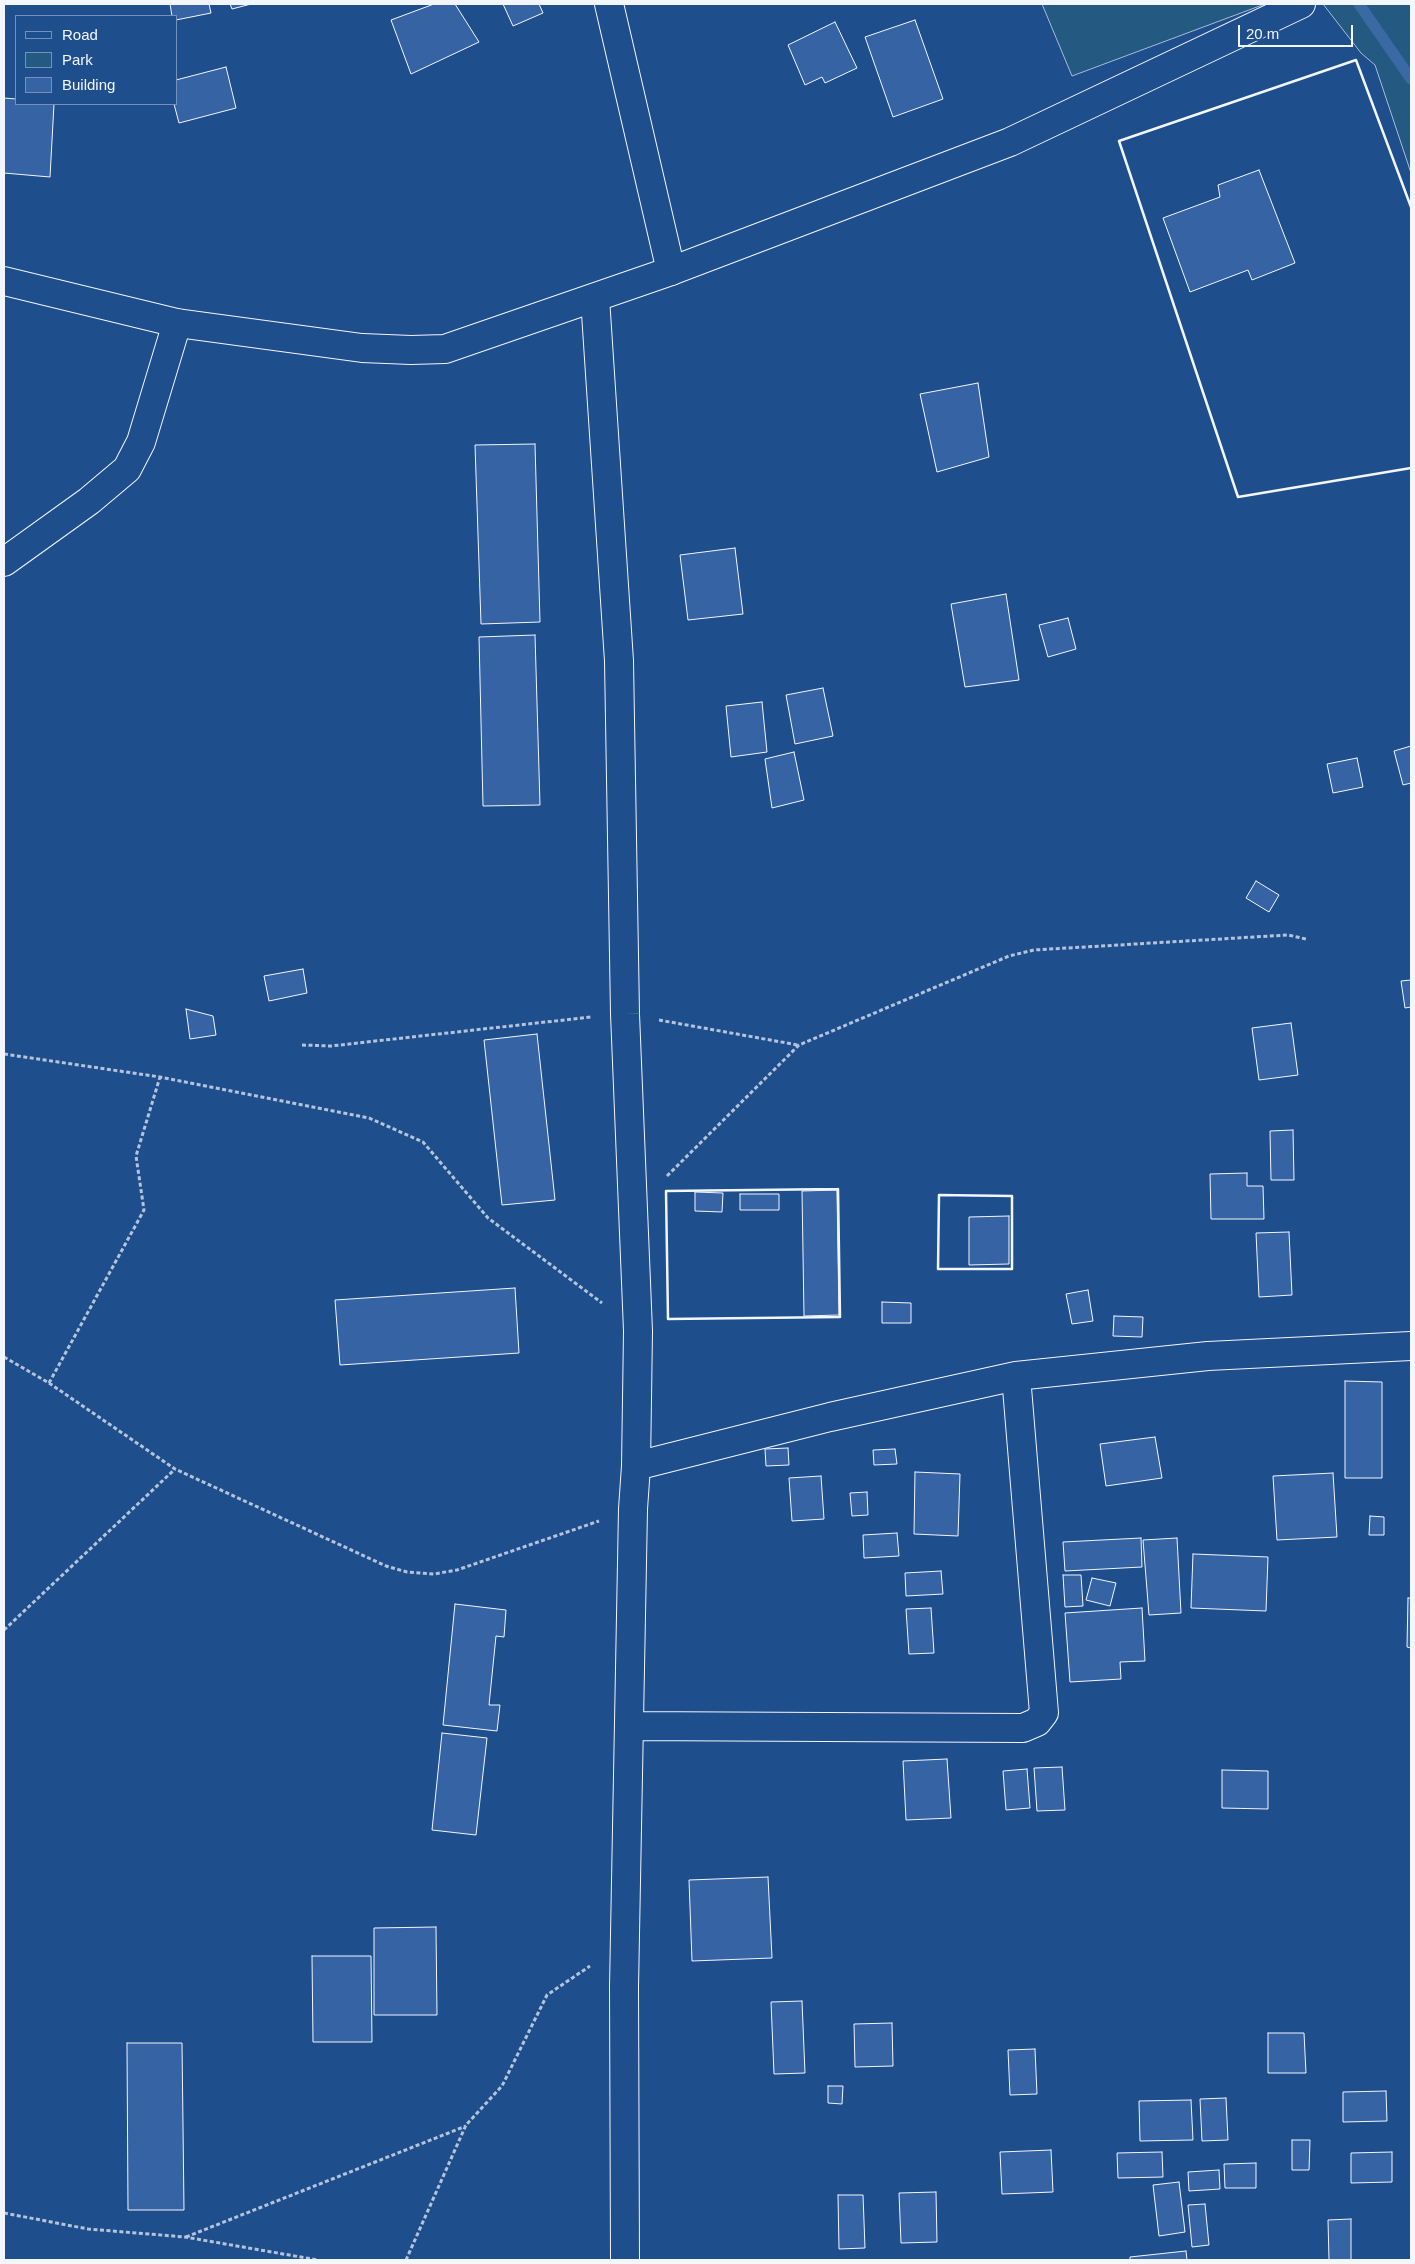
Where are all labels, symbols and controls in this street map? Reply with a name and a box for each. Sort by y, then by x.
legend [15,15,178,105]
scale bar [1240,15,1355,47]
text: 20 m [1246,25,1279,42]
text: Road [62,26,98,43]
text: Park [62,51,93,68]
text: Building [62,76,115,93]

